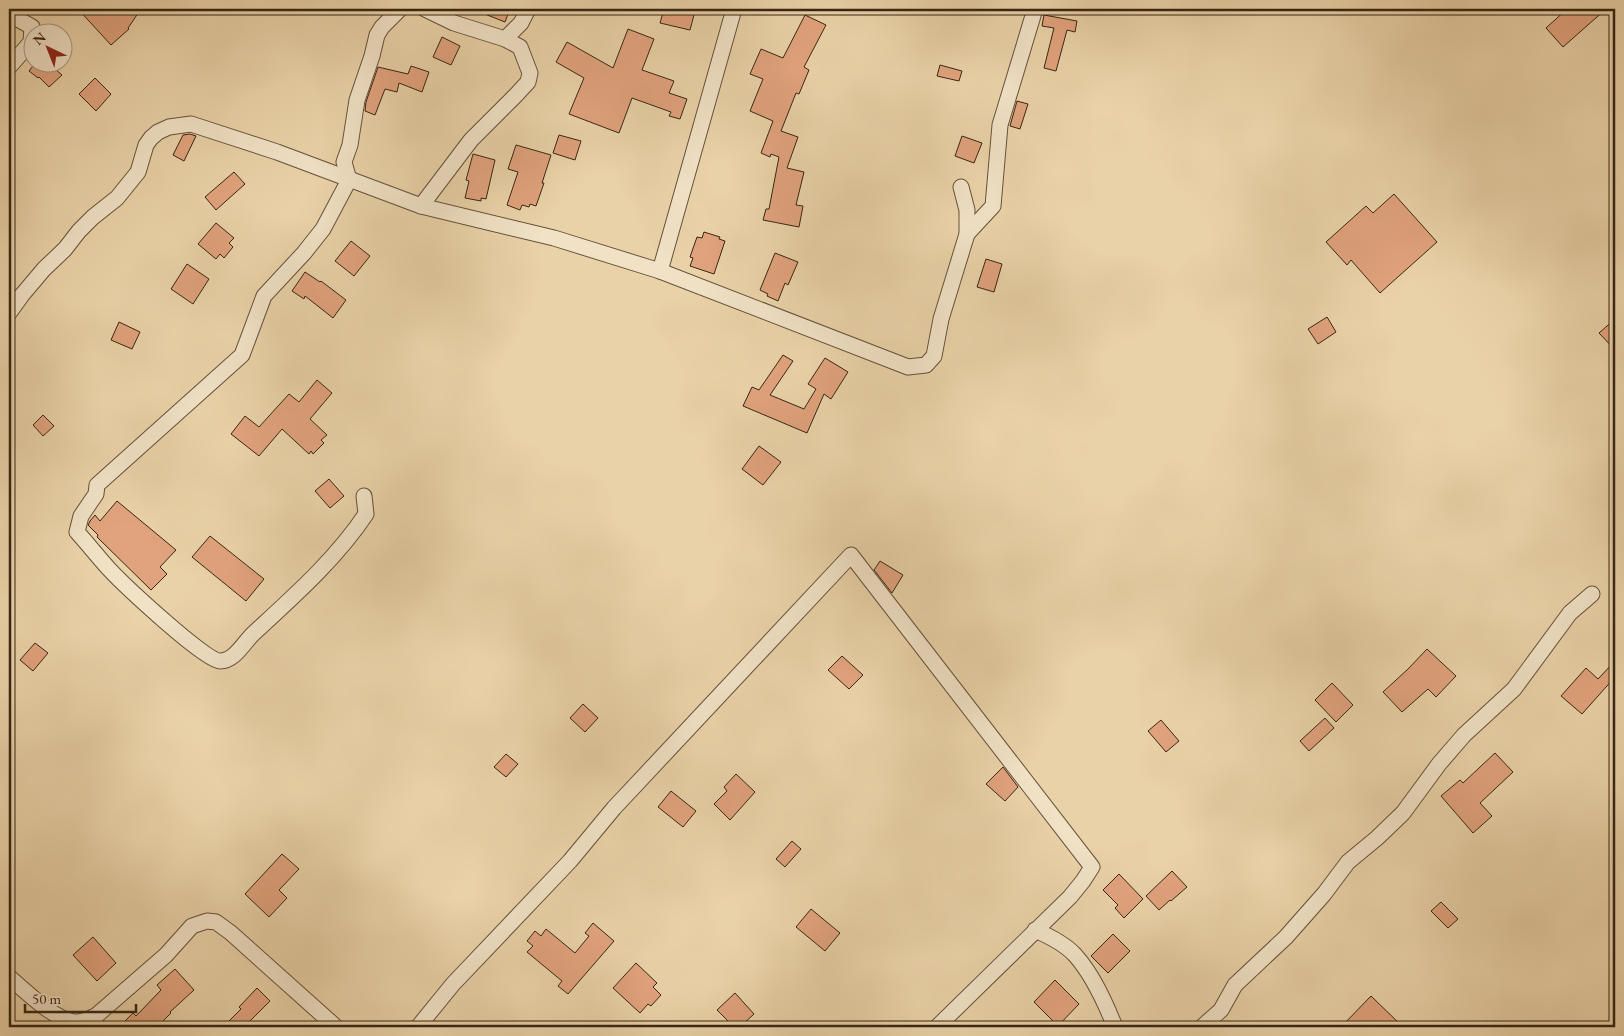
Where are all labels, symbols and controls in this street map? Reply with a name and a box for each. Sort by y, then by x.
north arrow [22,22,72,72]
text: N [29,28,50,49]
scale bar [25,981,136,1013]
text: 50 m [32,989,61,1008]

